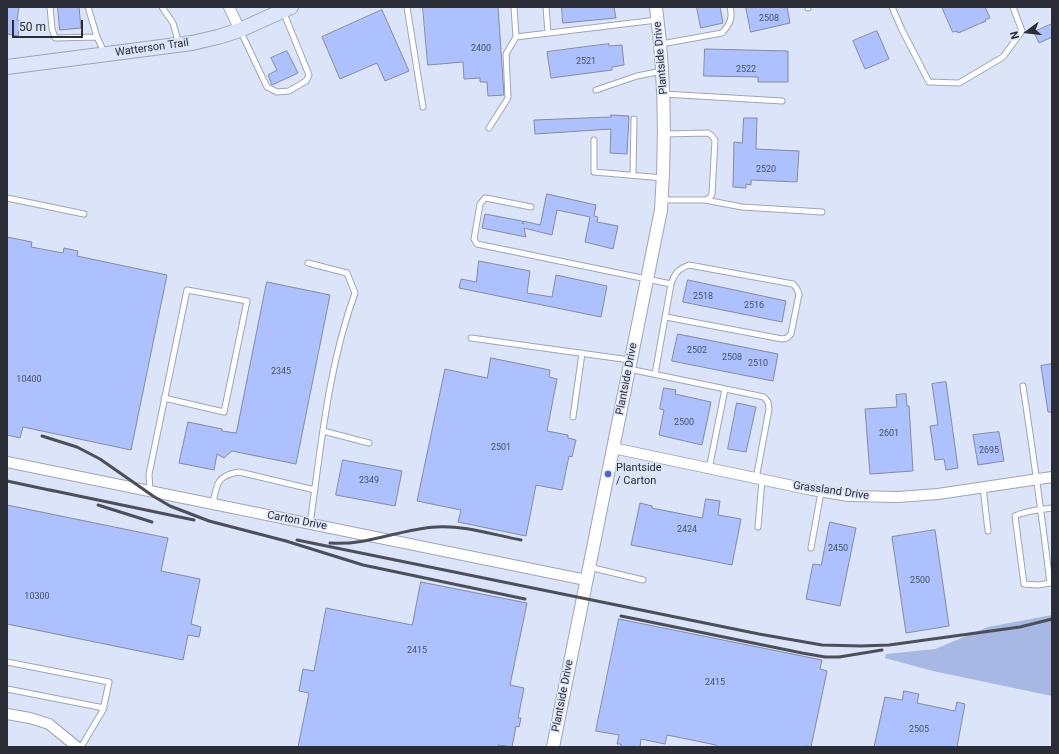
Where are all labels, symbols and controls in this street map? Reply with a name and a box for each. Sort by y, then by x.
scale bar [14,12,85,38]
north arrow [1007,12,1047,52]
house number: 2508 [759,14,779,24]
text: 50 m [19,20,46,34]
street label: Plantside Drive [651,21,671,95]
text: N [1008,30,1022,41]
street label: Watterson Trail [114,36,190,60]
house number: 2400 [471,44,491,54]
house number: 2521 [576,57,596,67]
house number: 2522 [736,65,756,75]
house number: 2520 [756,165,776,175]
house number: 2518 [693,292,713,302]
house number: 2516 [744,301,764,311]
street label: Plantside Drive [614,342,640,416]
house number: 2502 [687,346,707,356]
house number: 2508 [722,353,742,363]
house number: 2510 [748,359,768,369]
house number: 2345 [271,367,291,377]
house number: 10400 [16,375,42,385]
house number: 2500 [674,418,694,428]
house number: 2601 [879,429,899,439]
house number: 2501 [491,443,511,453]
house number: 2695 [979,446,999,456]
place label: Plantside / Carton [616,461,662,487]
marker: Plantside / Carton [603,469,613,479]
house number: 2349 [359,476,379,486]
street label: Grassland Drive [792,479,870,503]
street label: Carton Drive [266,509,328,533]
house number: 2424 [677,525,697,535]
house number: 2450 [828,544,848,554]
house number: 2500 [910,576,930,586]
house number: 10300 [24,592,50,602]
house number: 2415 [407,646,427,656]
street label: Plantside Drive [550,659,576,733]
house number: 2415 [705,678,725,688]
house number: 2505 [909,725,929,735]

